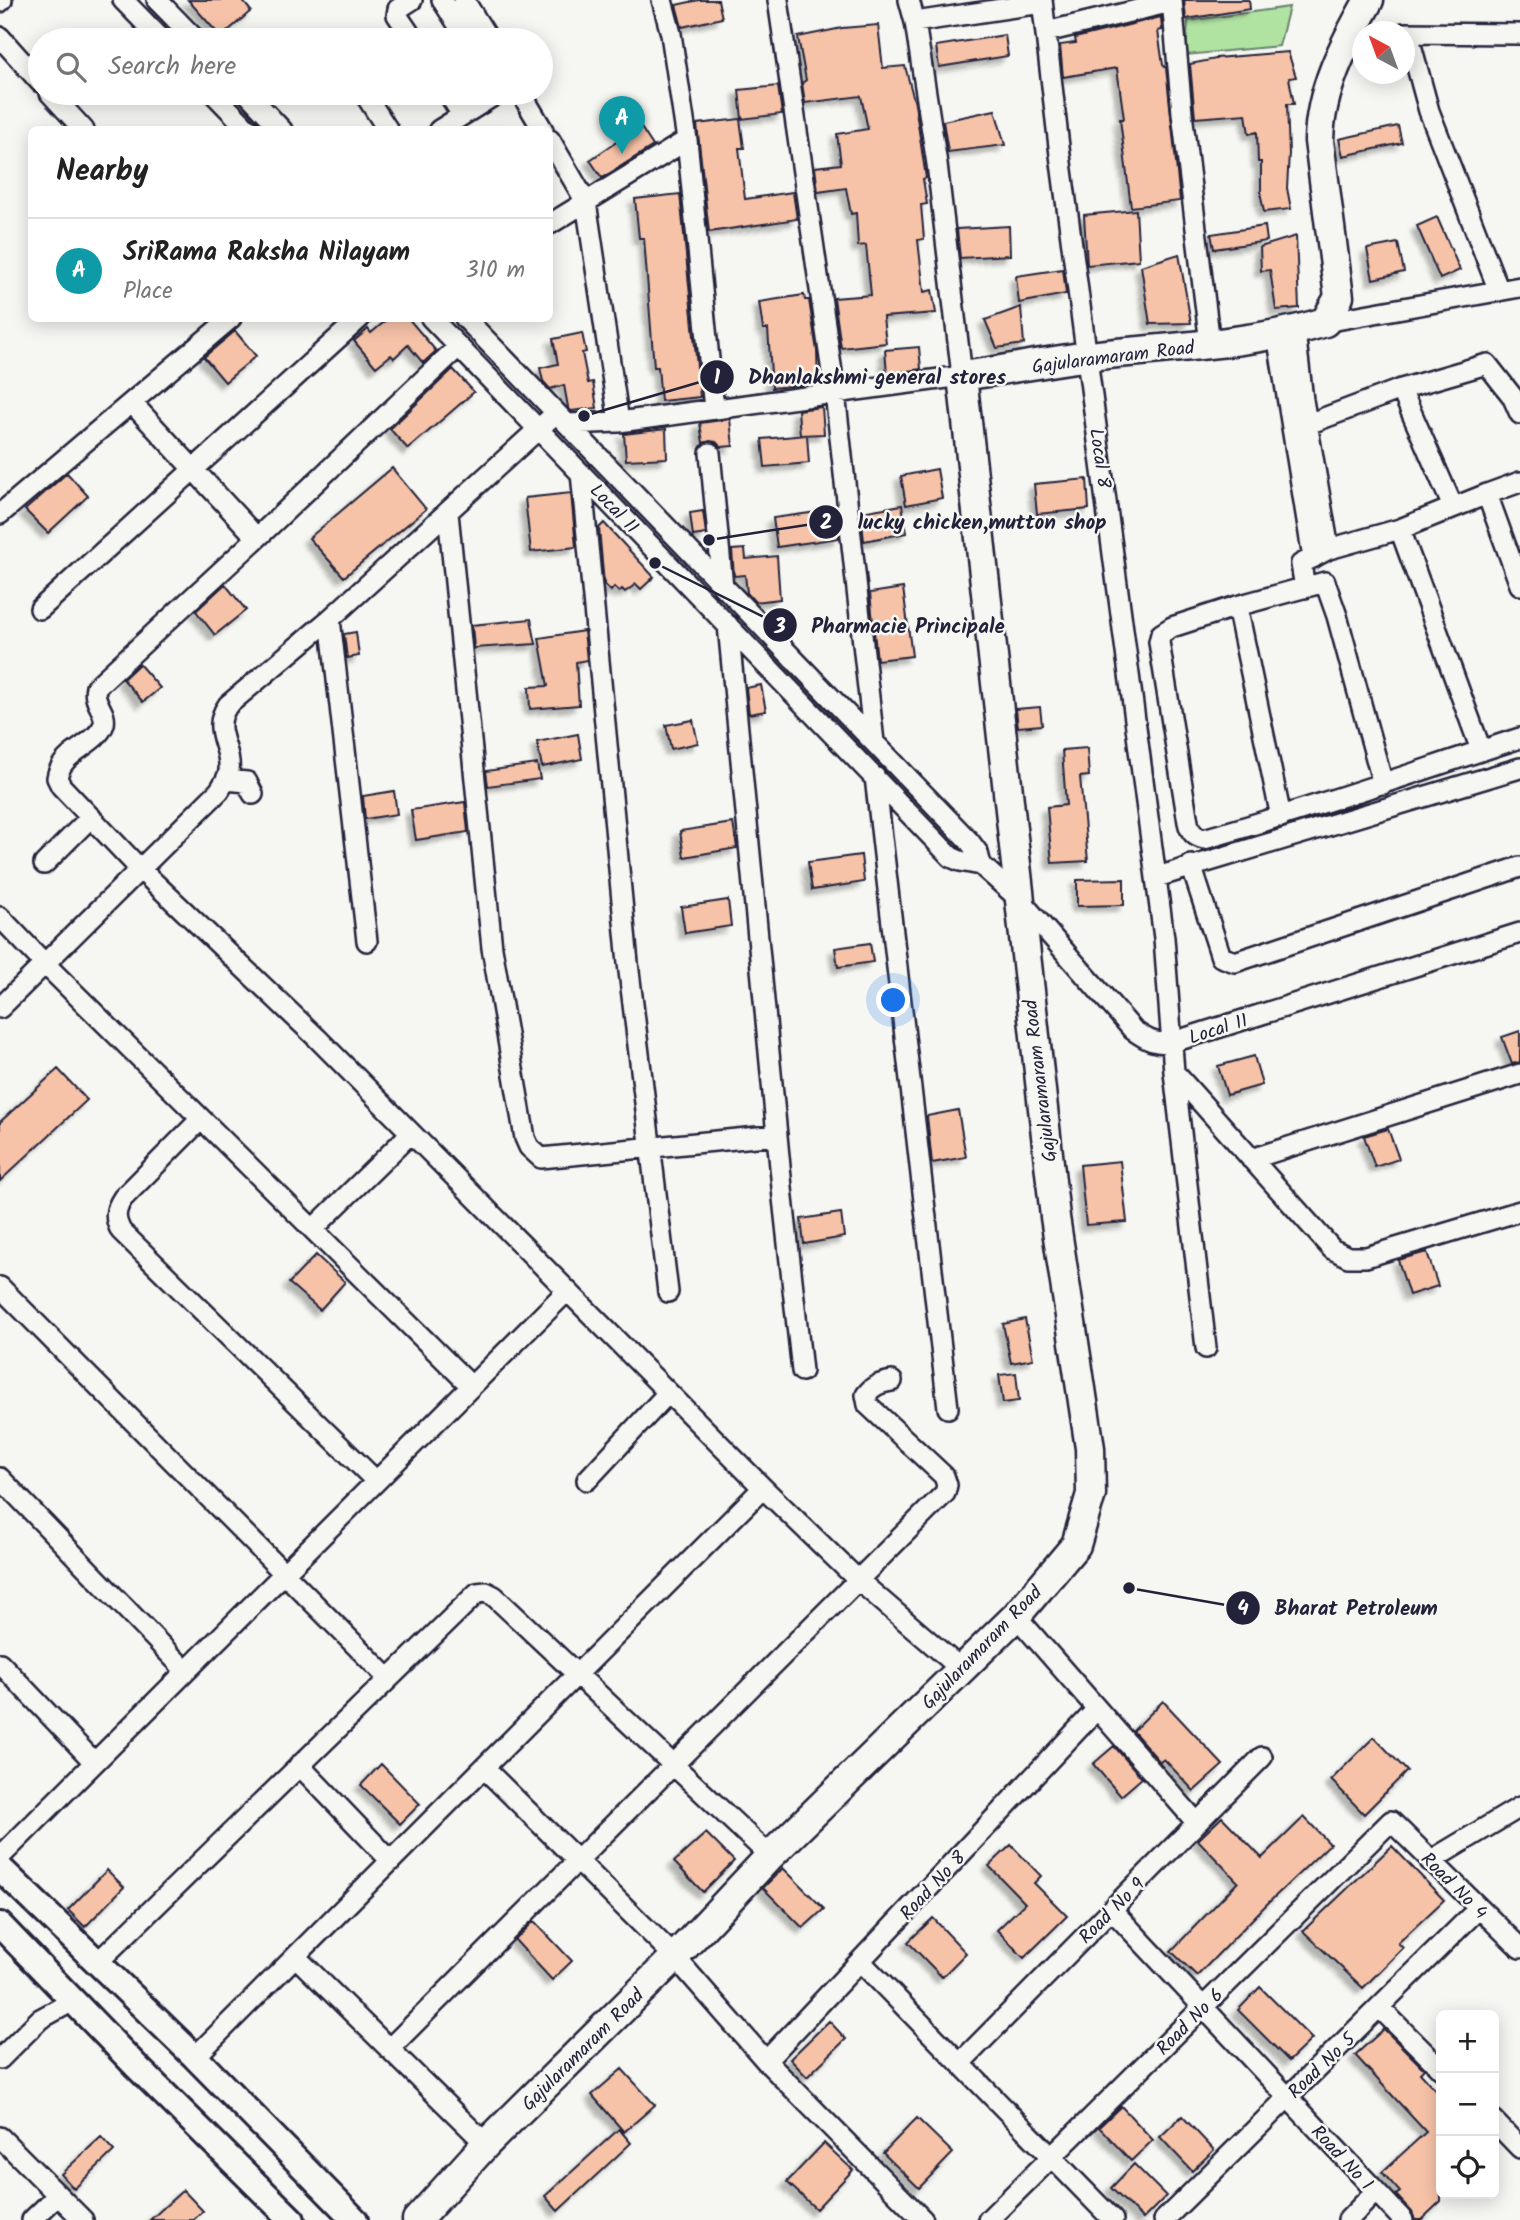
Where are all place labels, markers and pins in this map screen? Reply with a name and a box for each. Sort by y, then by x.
pin: A [599,96,645,154]
callout: Dhanlakshmi general stores [699,356,1020,398]
callout: lucky chicken,mutton shop [809,501,1121,543]
callout: Pharmacie Principale [763,604,1019,646]
callout: Bharat Petroleum [1226,1587,1452,1629]

